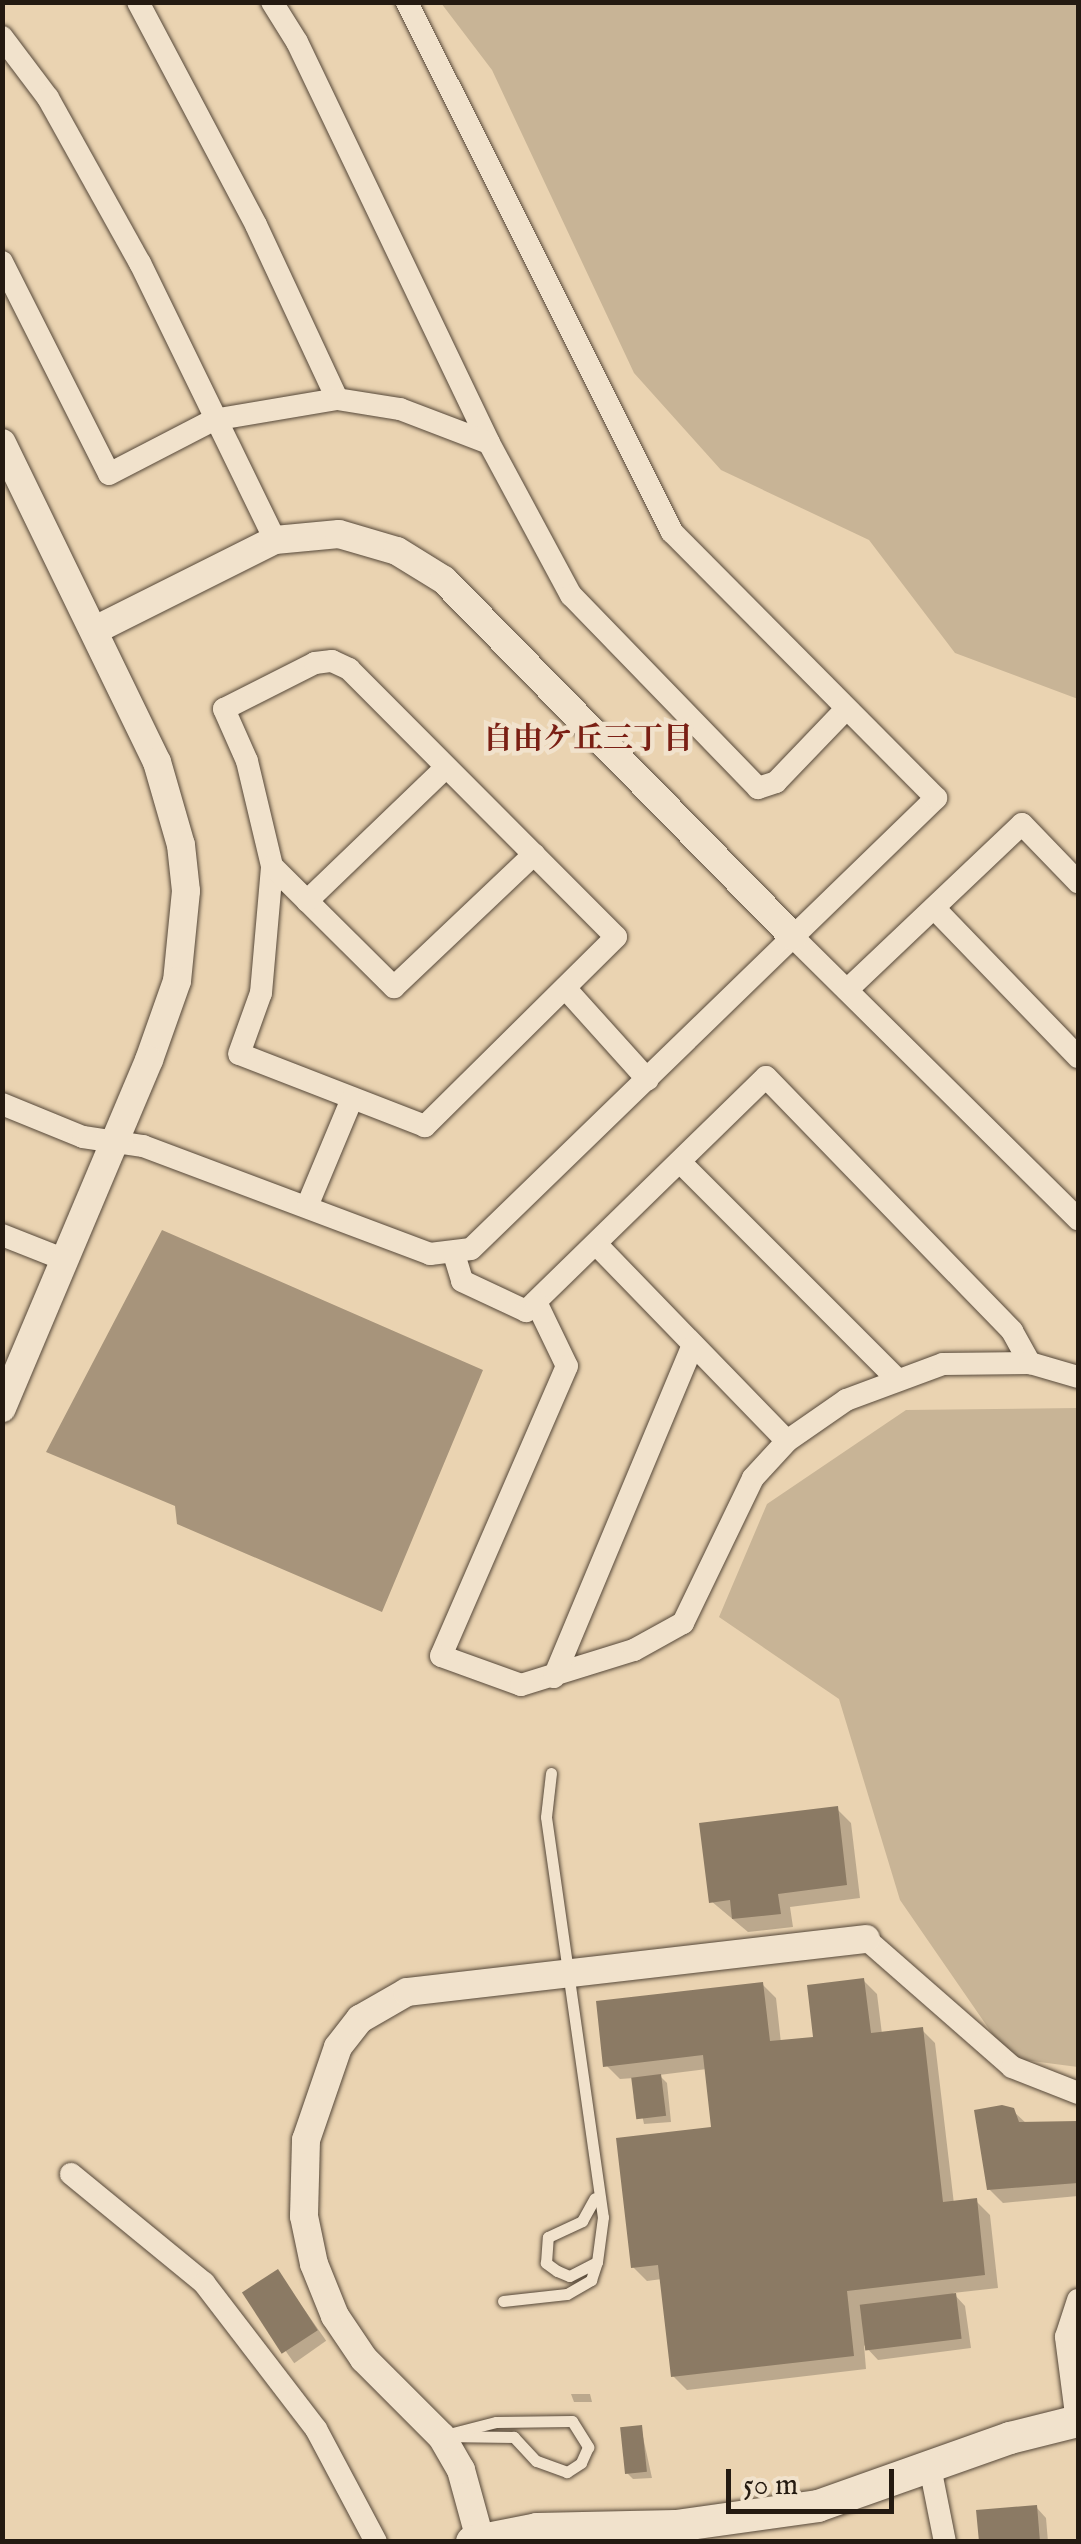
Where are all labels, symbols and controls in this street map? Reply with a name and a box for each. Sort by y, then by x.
district label: 自由ケ丘三丁目 [483,722,693,758]
scale bar [731,2449,898,2511]
text: 50 m [743,2467,798,2505]

